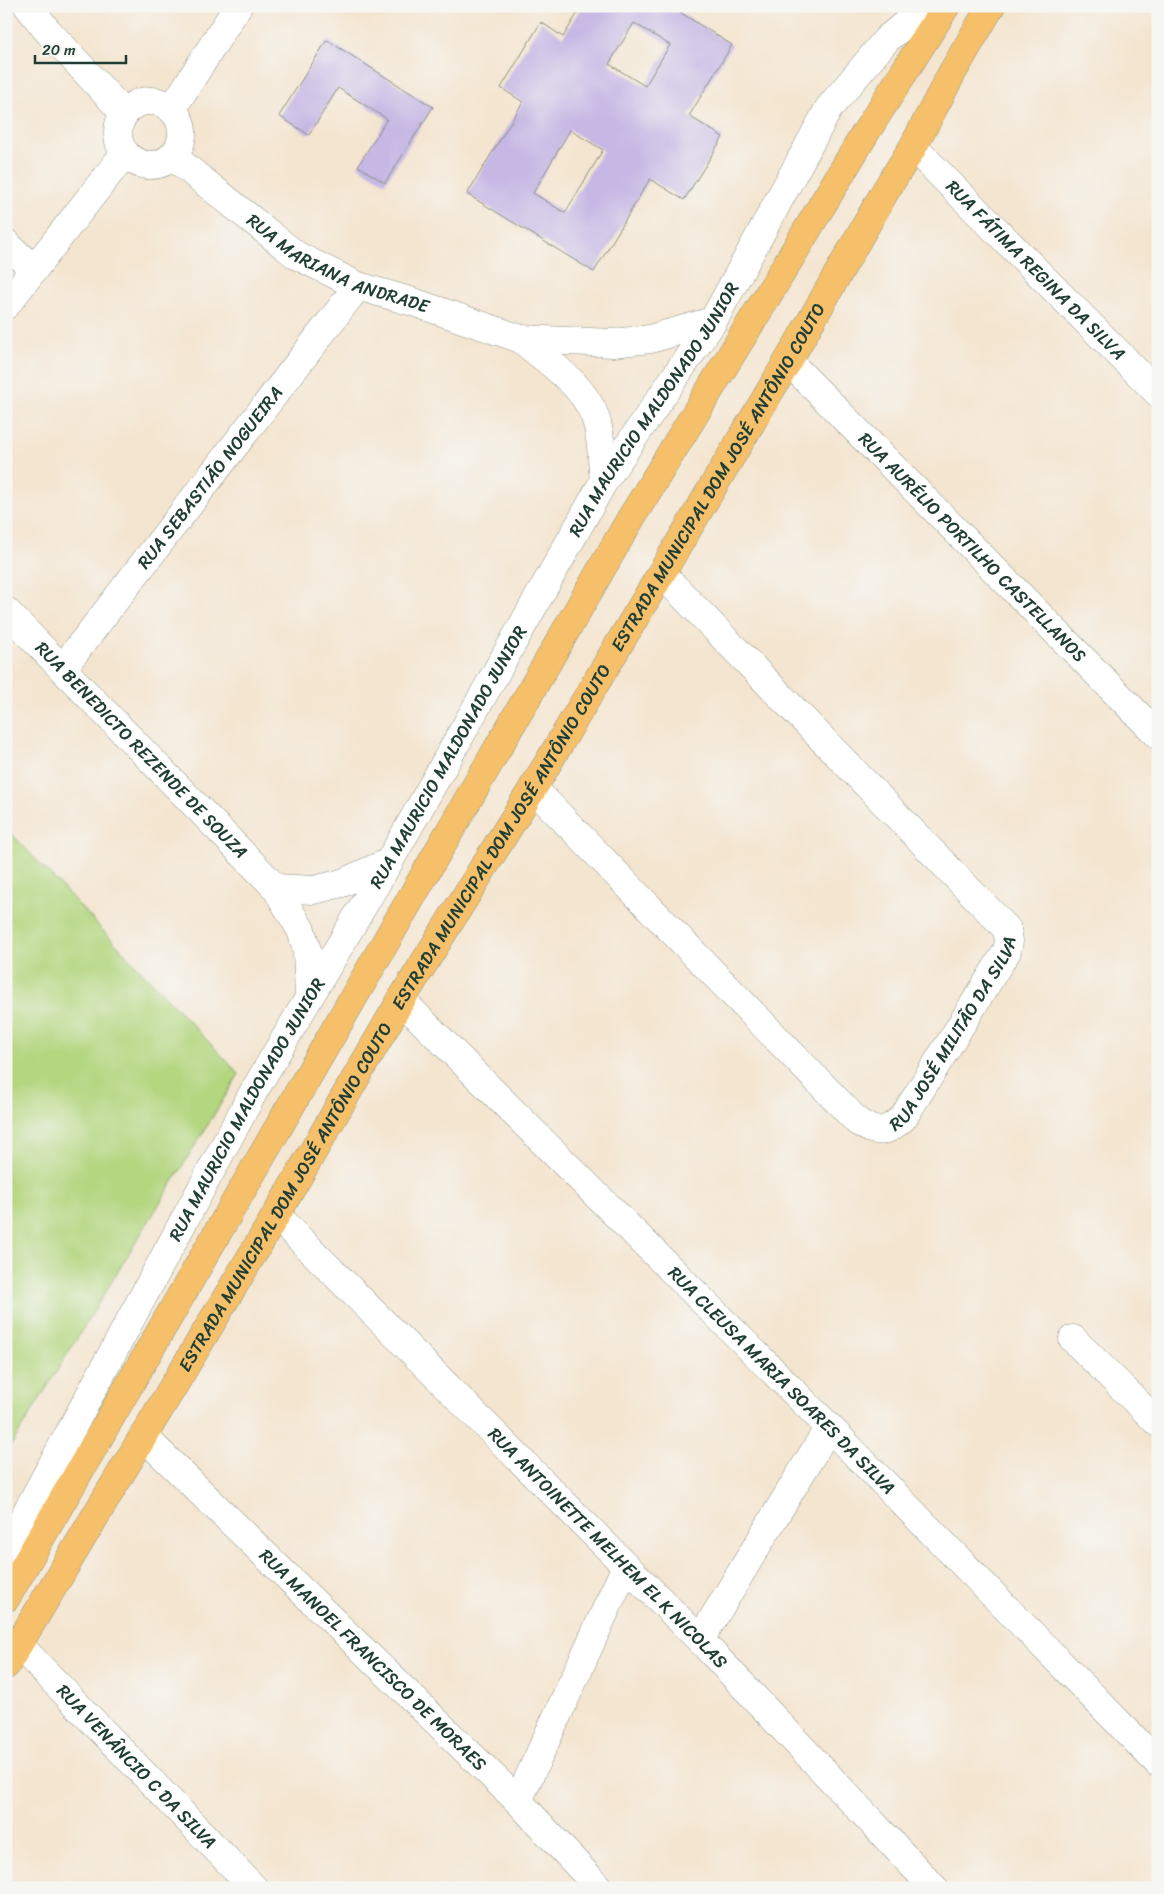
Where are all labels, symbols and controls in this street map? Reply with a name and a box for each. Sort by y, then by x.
scale bar [35,32,126,64]
text: 20 m [42,37,76,63]
street label: RUA FÁTIMA REGINA DA SILVA [938,172,1134,369]
street label: RUA MARIANA ANDRADE [239,205,434,323]
street label: RUA MAURICIO MALDONADO JUNIOR [560,276,748,543]
street label: ESTRADA MUNICIPAL DOM JOSÉ ANTÔNIO COUTO [602,296,834,658]
street label: RUA SEBASTIÃO NOGUEIRA [129,379,291,576]
street label: RUA AURÉLIO PORTILHO CASTELLANOS [850,424,1094,671]
street label: RUA MAURICIO MALDONADO JUNIOR [361,619,536,895]
street label: RUA BENEDICTO REZENDE DE SOUZA [27,633,256,867]
street label: ESTRADA MUNICIPAL DOM JOSÉ ANTÔNIO COUTO [383,657,620,1016]
street label: RUA JOSÉ MILITÃO DA SILVA [882,934,1026,1140]
street label: RUA MAURICIO MALDONADO JUNIOR [160,971,334,1247]
street label: ESTRADA MUNICIPAL DOM JOSÉ ANTÔNIO COUTO [169,1016,401,1378]
street label: RUA CLEUSA MARIA SOARES DA SILVA [660,1258,903,1502]
street label: RUA ANTOINETTE MELHEM EL K NICOLAS [480,1419,736,1676]
street label: RUA MANOEL FRANCISCO DE MORAES [251,1541,495,1779]
street label: RUA VENÂNCIO C DA SILVA [49,1676,224,1857]

